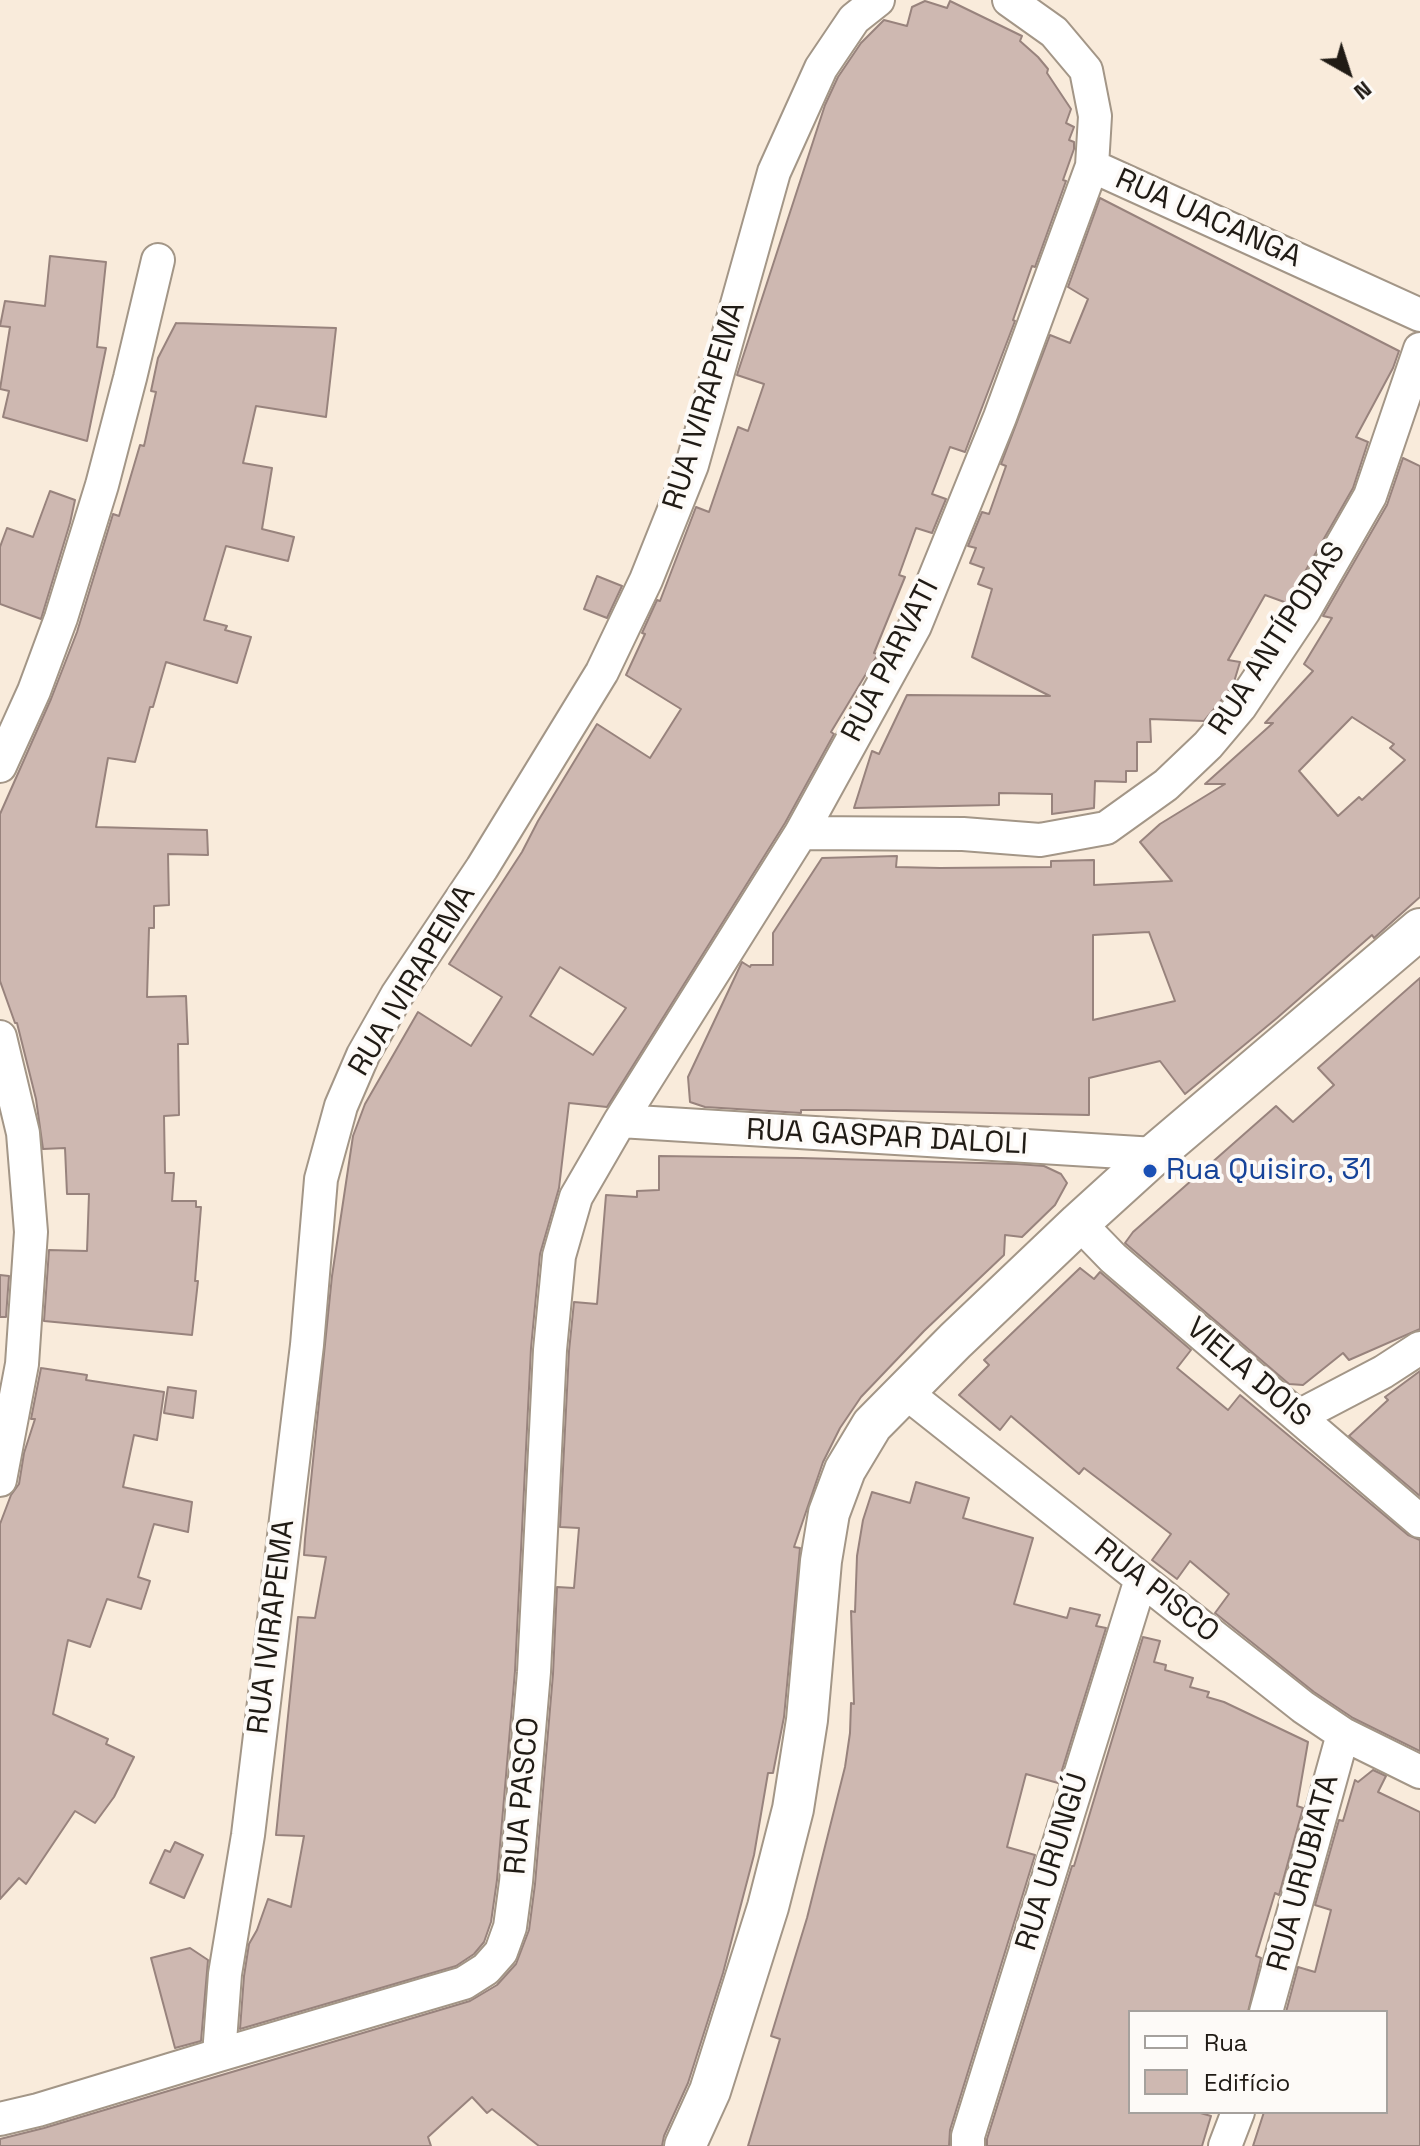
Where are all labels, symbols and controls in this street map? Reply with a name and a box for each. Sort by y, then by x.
north arrow [1308,32,1388,112]
text: N [1349,75,1378,106]
street label: RUA UACANGA [1109,162,1307,276]
street label: RUA IVIRAPEMA [656,297,754,515]
street label: RUA ANTÍPODAS [1202,536,1354,742]
street label: RUA PARVATI [835,574,947,748]
street label: RUA IVIRAPEMA [342,879,484,1083]
street label: RUA GASPAR DALOLI [745,1113,1029,1163]
place label: Rua Quisiro, 31 [1166,1153,1372,1189]
marker: Rua Quisiro, 31 [1141,1162,1159,1180]
street label: VIELA DOIS [1178,1311,1318,1435]
street label: RUA IVIRAPEMA [241,1518,303,1736]
street label: RUA PISCO [1087,1531,1225,1651]
street label: RUA PASCO [498,1716,548,1876]
street label: RUA URUNGÚ [1009,1769,1097,1955]
street label: RUA URUBIATA [1260,1771,1348,1975]
legend [1128,2010,1388,2114]
text: Rua [1204,2027,1248,2058]
text: Edifício [1204,2067,1290,2098]

